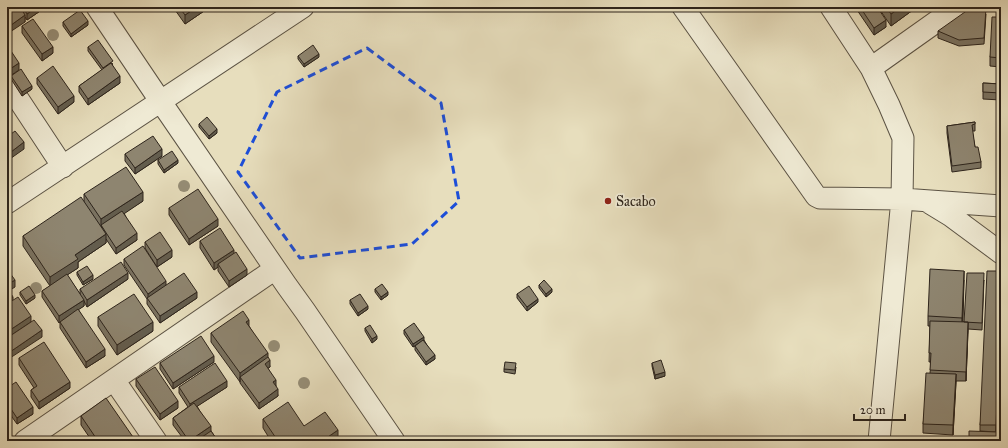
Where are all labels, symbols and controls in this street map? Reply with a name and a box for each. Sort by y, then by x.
place label: Sacabo [616,193,656,210]
marker: Sacabo [603,196,613,206]
scale bar [854,396,905,422]
text: 20 m [860,403,886,417]

